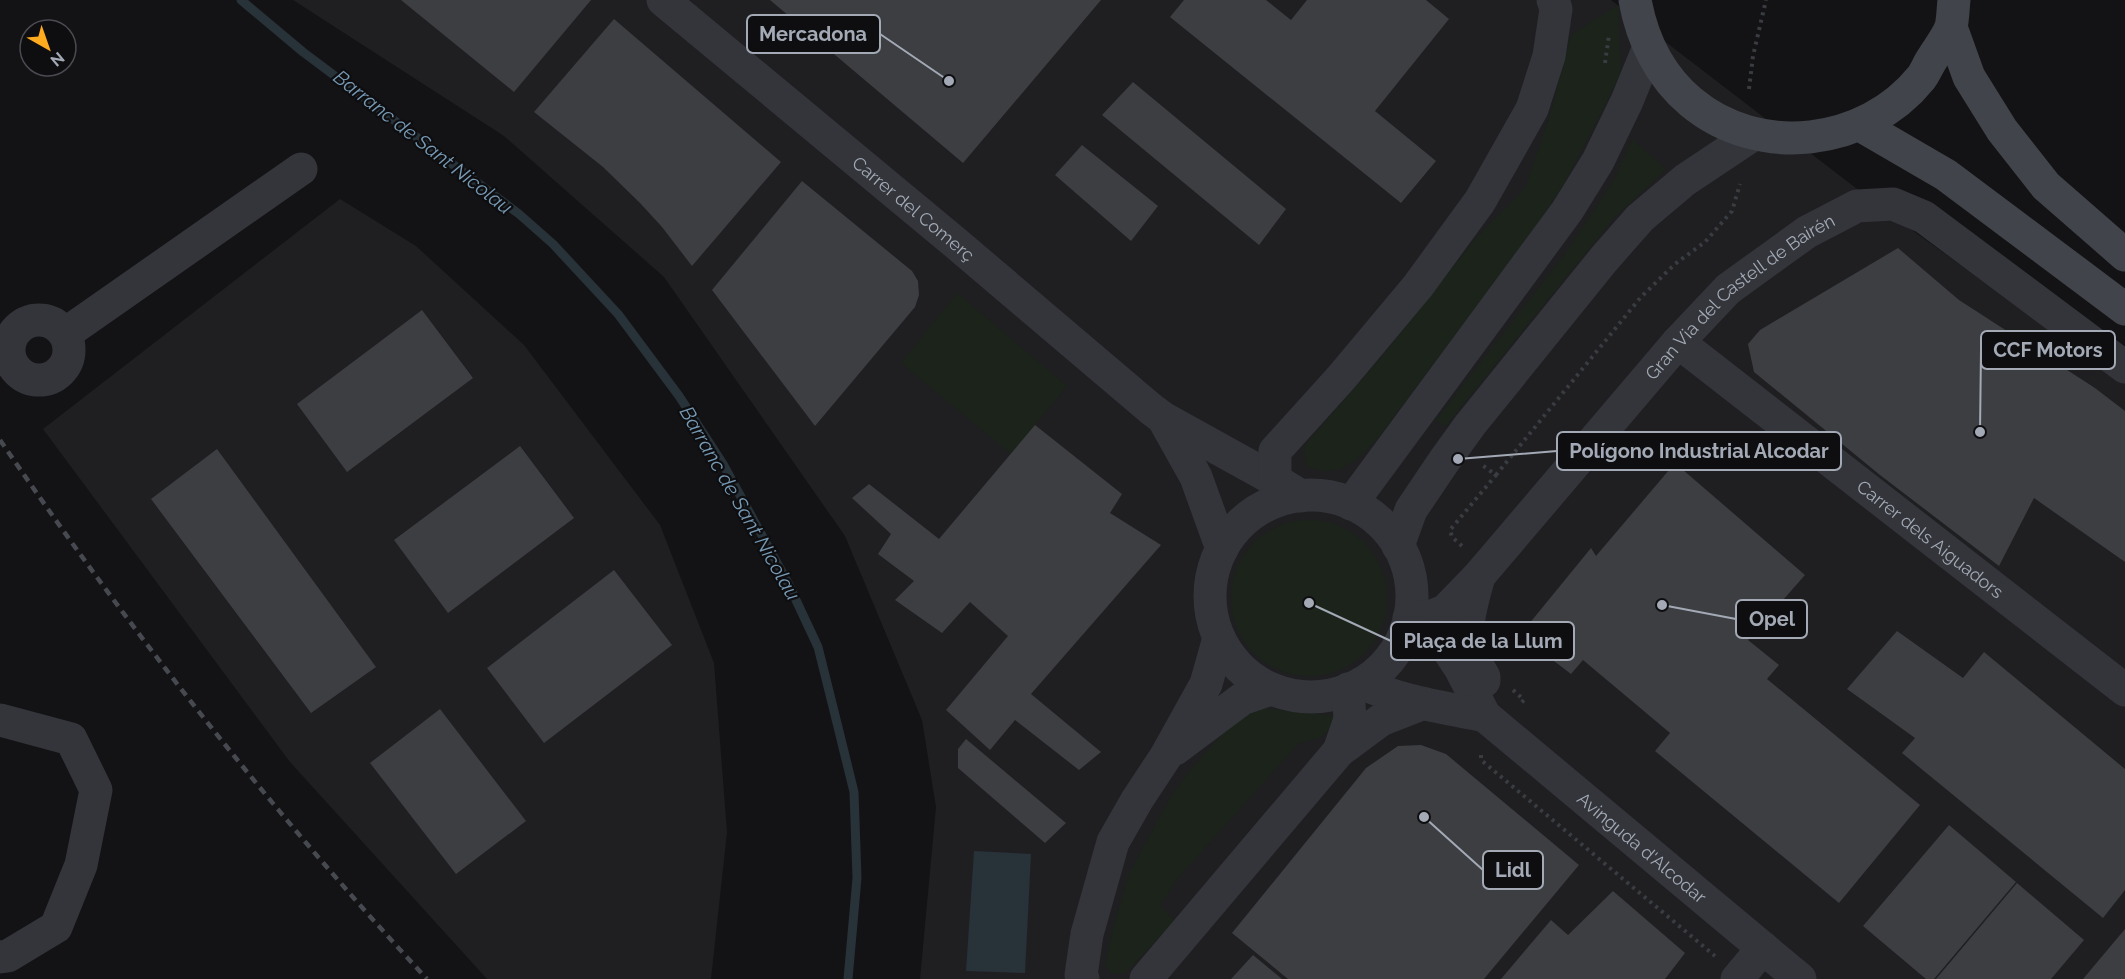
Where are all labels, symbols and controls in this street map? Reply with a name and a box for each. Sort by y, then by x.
callout: Mercadona [747,15,880,53]
north arrow [18,18,78,78]
text: Mercadona [759,22,867,46]
text: N [47,48,68,70]
water label: Barranc de Sant Nicolau [329,65,517,219]
street label: Carrer del Comerç [848,151,979,265]
street label: Gran Via del Castell de Bairén [1640,209,1838,384]
callout: CCF Motors [1981,331,2115,369]
text: CCF Motors [1993,338,2103,362]
water label: Barranc de Sant Nicolau [675,402,805,604]
callout: Polígono Industrial Alcodar [1557,432,1841,470]
text: Polígono Industrial Alcodar [1569,439,1829,463]
street label: Carrer dels Aiguadors [1853,475,2008,602]
callout: Opel [1736,600,1807,638]
text: Opel [1749,607,1796,631]
callout: Plaça de la Llum [1391,622,1574,660]
text: Plaça de la Llum [1403,629,1563,653]
street label: Avinguda d'Alcodar [1573,787,1711,908]
callout: Lidl [1483,851,1543,889]
text: Lidl [1495,858,1532,882]

